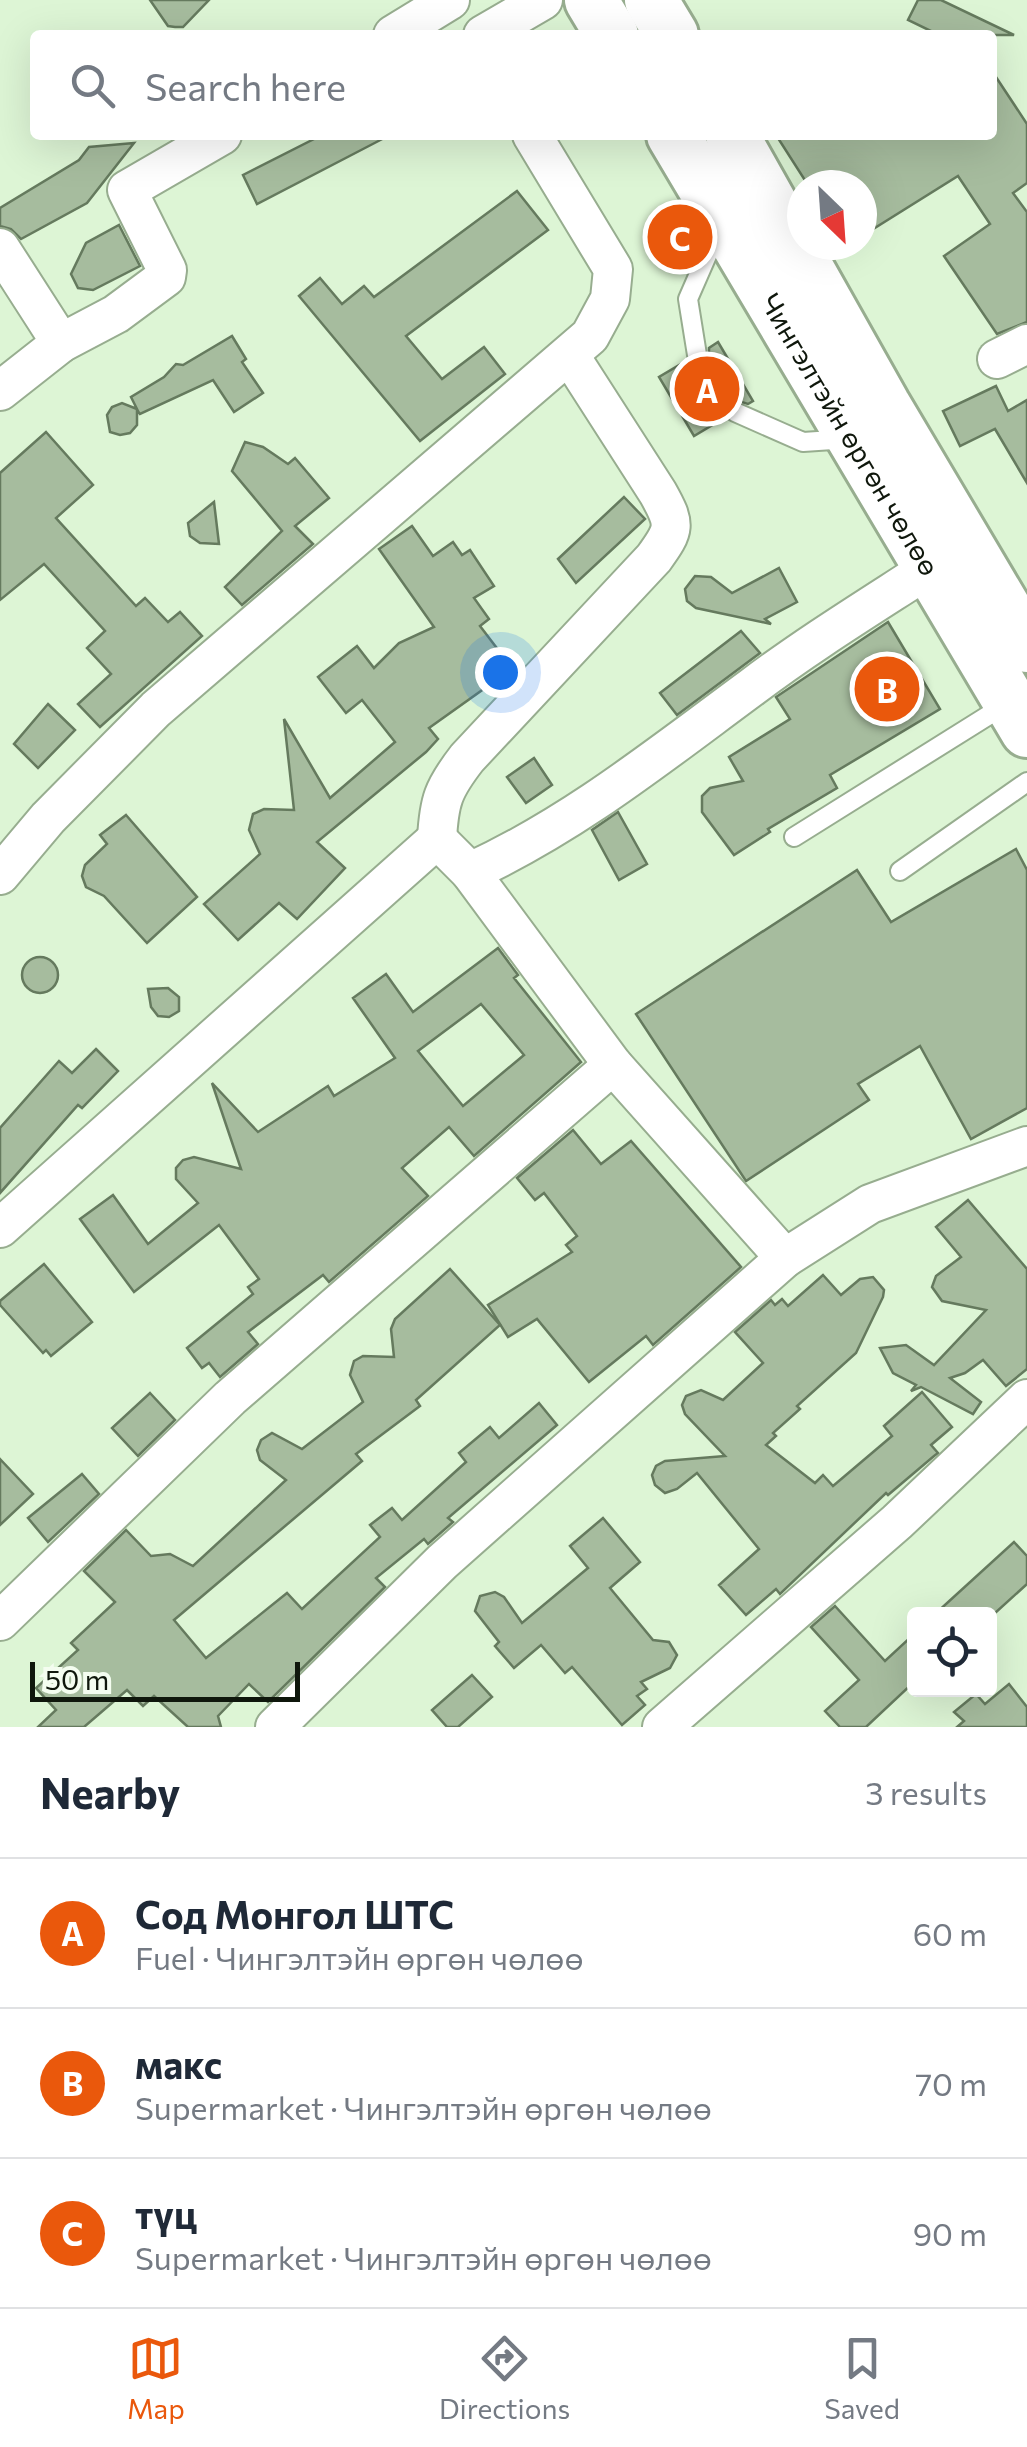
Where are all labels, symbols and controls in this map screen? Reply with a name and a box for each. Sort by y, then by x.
search box [30,30,997,140]
icon: search [65,58,120,113]
text: Search here [145,62,346,109]
north arrow [787,170,877,260]
pin: C [648,200,712,274]
street label: Чингэлтэйн өргөн чөлөө [754,287,948,581]
pin: A [674,352,740,426]
your location [475,647,526,698]
pin: B [854,652,920,726]
map controls [907,1607,997,1697]
button: locate [907,1607,997,1697]
scale bar [30,1657,300,1702]
text: 50 m [45,1662,109,1696]
text: Nearby [40,1766,180,1818]
text: 3 results [865,1772,987,1812]
text: Сод Монгол ШТС [135,1890,454,1937]
text: A [61,1913,84,1953]
text: 60 m [913,1913,987,1953]
text: Fuel · Чингэлтэйн өргөн чөлөө [135,1937,584,1977]
text: макс [135,2040,222,2087]
text: B [62,2063,83,2103]
text: 70 m [915,2063,987,2103]
text: Supermarket · Чингэлтэйн өргөн чөлөө [135,2087,712,2127]
text: түц [135,2190,197,2237]
text: C [62,2213,83,2253]
text: 90 m [913,2213,987,2253]
text: Supermarket · Чингэлтэйн өргөн чөлөө [135,2237,712,2277]
tab: Map [127,2331,185,2425]
tab: Directions [439,2331,570,2425]
tab: Saved [824,2331,900,2425]

